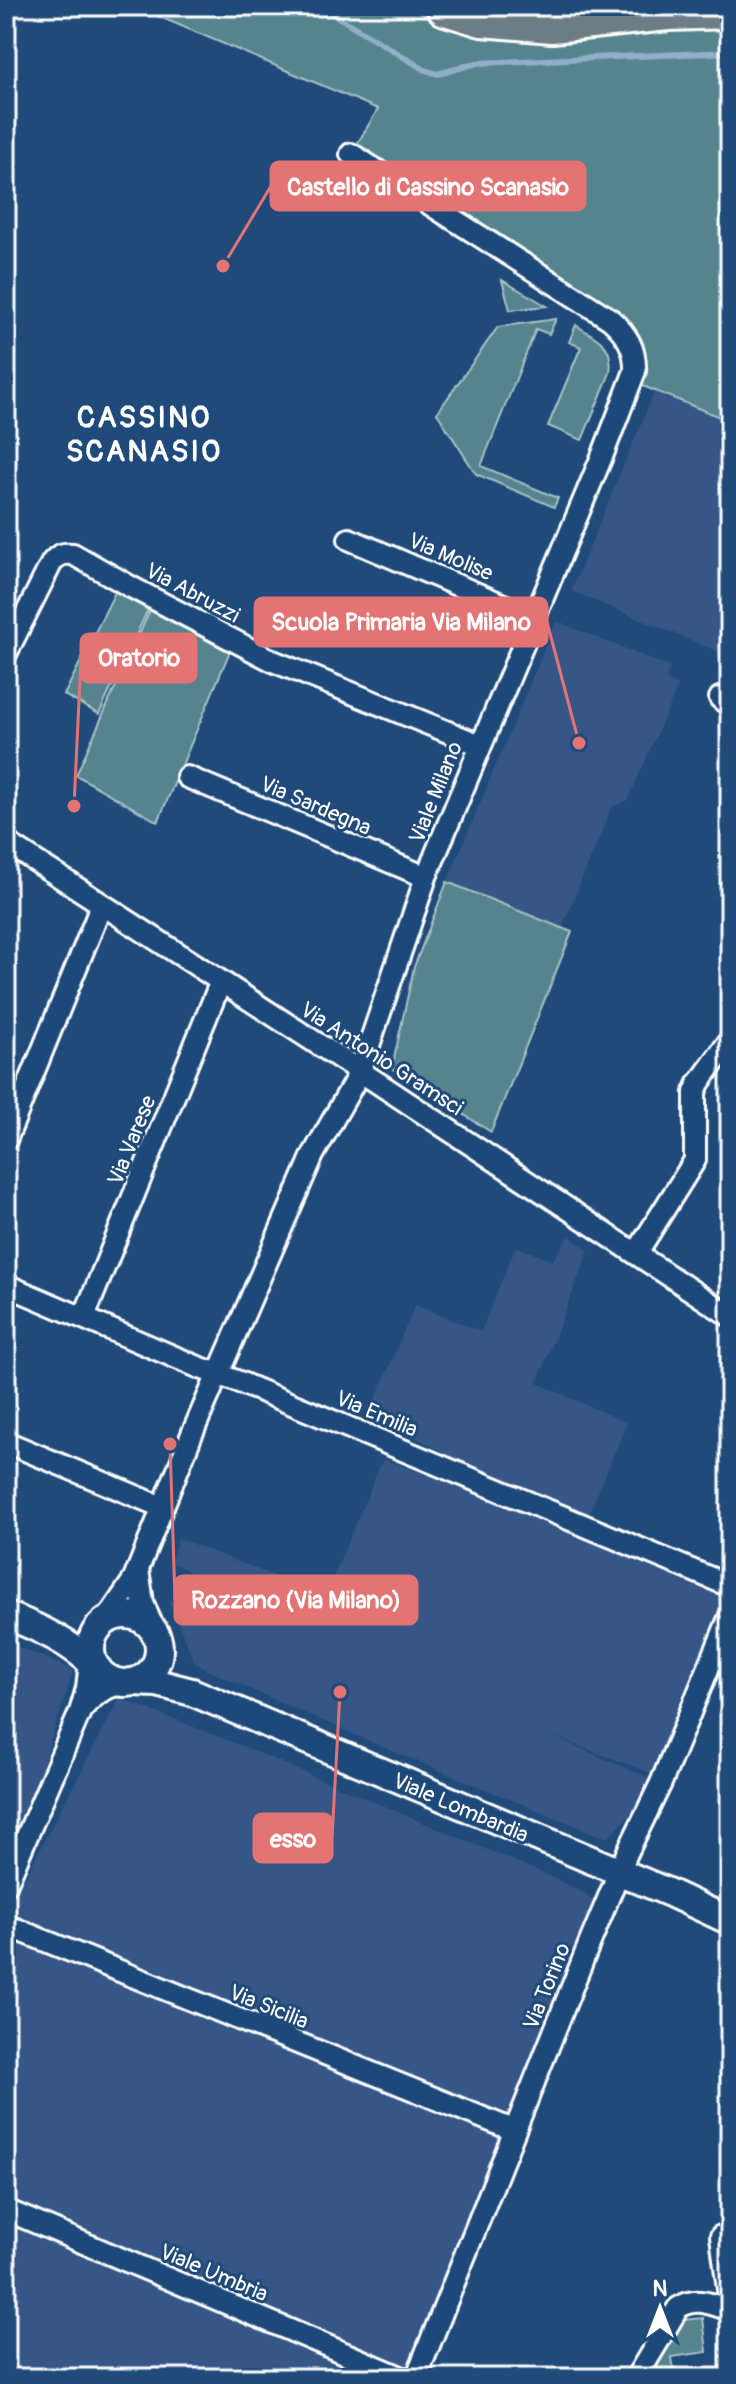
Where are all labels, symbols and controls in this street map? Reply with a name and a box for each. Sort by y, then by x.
callout: Castello di Cassino Scanasio [271,162,585,210]
text: Castello di Cassino Scanasio [287,173,569,202]
district label: CASSINO SCANASIO [66,399,222,470]
street label: Via Molise [404,527,497,587]
street label: Via Abruzzi [141,556,245,629]
callout: Scuola Primaria Via Milano [255,598,547,646]
text: Scuola Primaria Via Milano [271,608,531,637]
callout: Oratorio [81,634,196,682]
text: Oratorio [98,644,180,673]
street label: Viale Milano [403,737,469,847]
street label: Via Sardegna [256,770,375,842]
street label: Via Antonio Gramsci [295,996,468,1122]
street label: Via Varese [101,1091,163,1189]
street label: Via Emilia [331,1384,422,1444]
callout: Rozzano (Via Milano) [175,1576,417,1624]
text: Rozzano (Via Milano) [191,1586,401,1615]
street label: Viale Lombardia [389,1767,533,1849]
callout: esso [254,1814,332,1862]
text: esso [269,1825,316,1854]
street label: Via Torino [517,1939,577,2034]
street label: Via Sicilia [225,1978,313,2036]
street label: Viale Umbria [155,2238,272,2308]
north arrow [620,2268,700,2348]
text: N [653,2275,668,2303]

